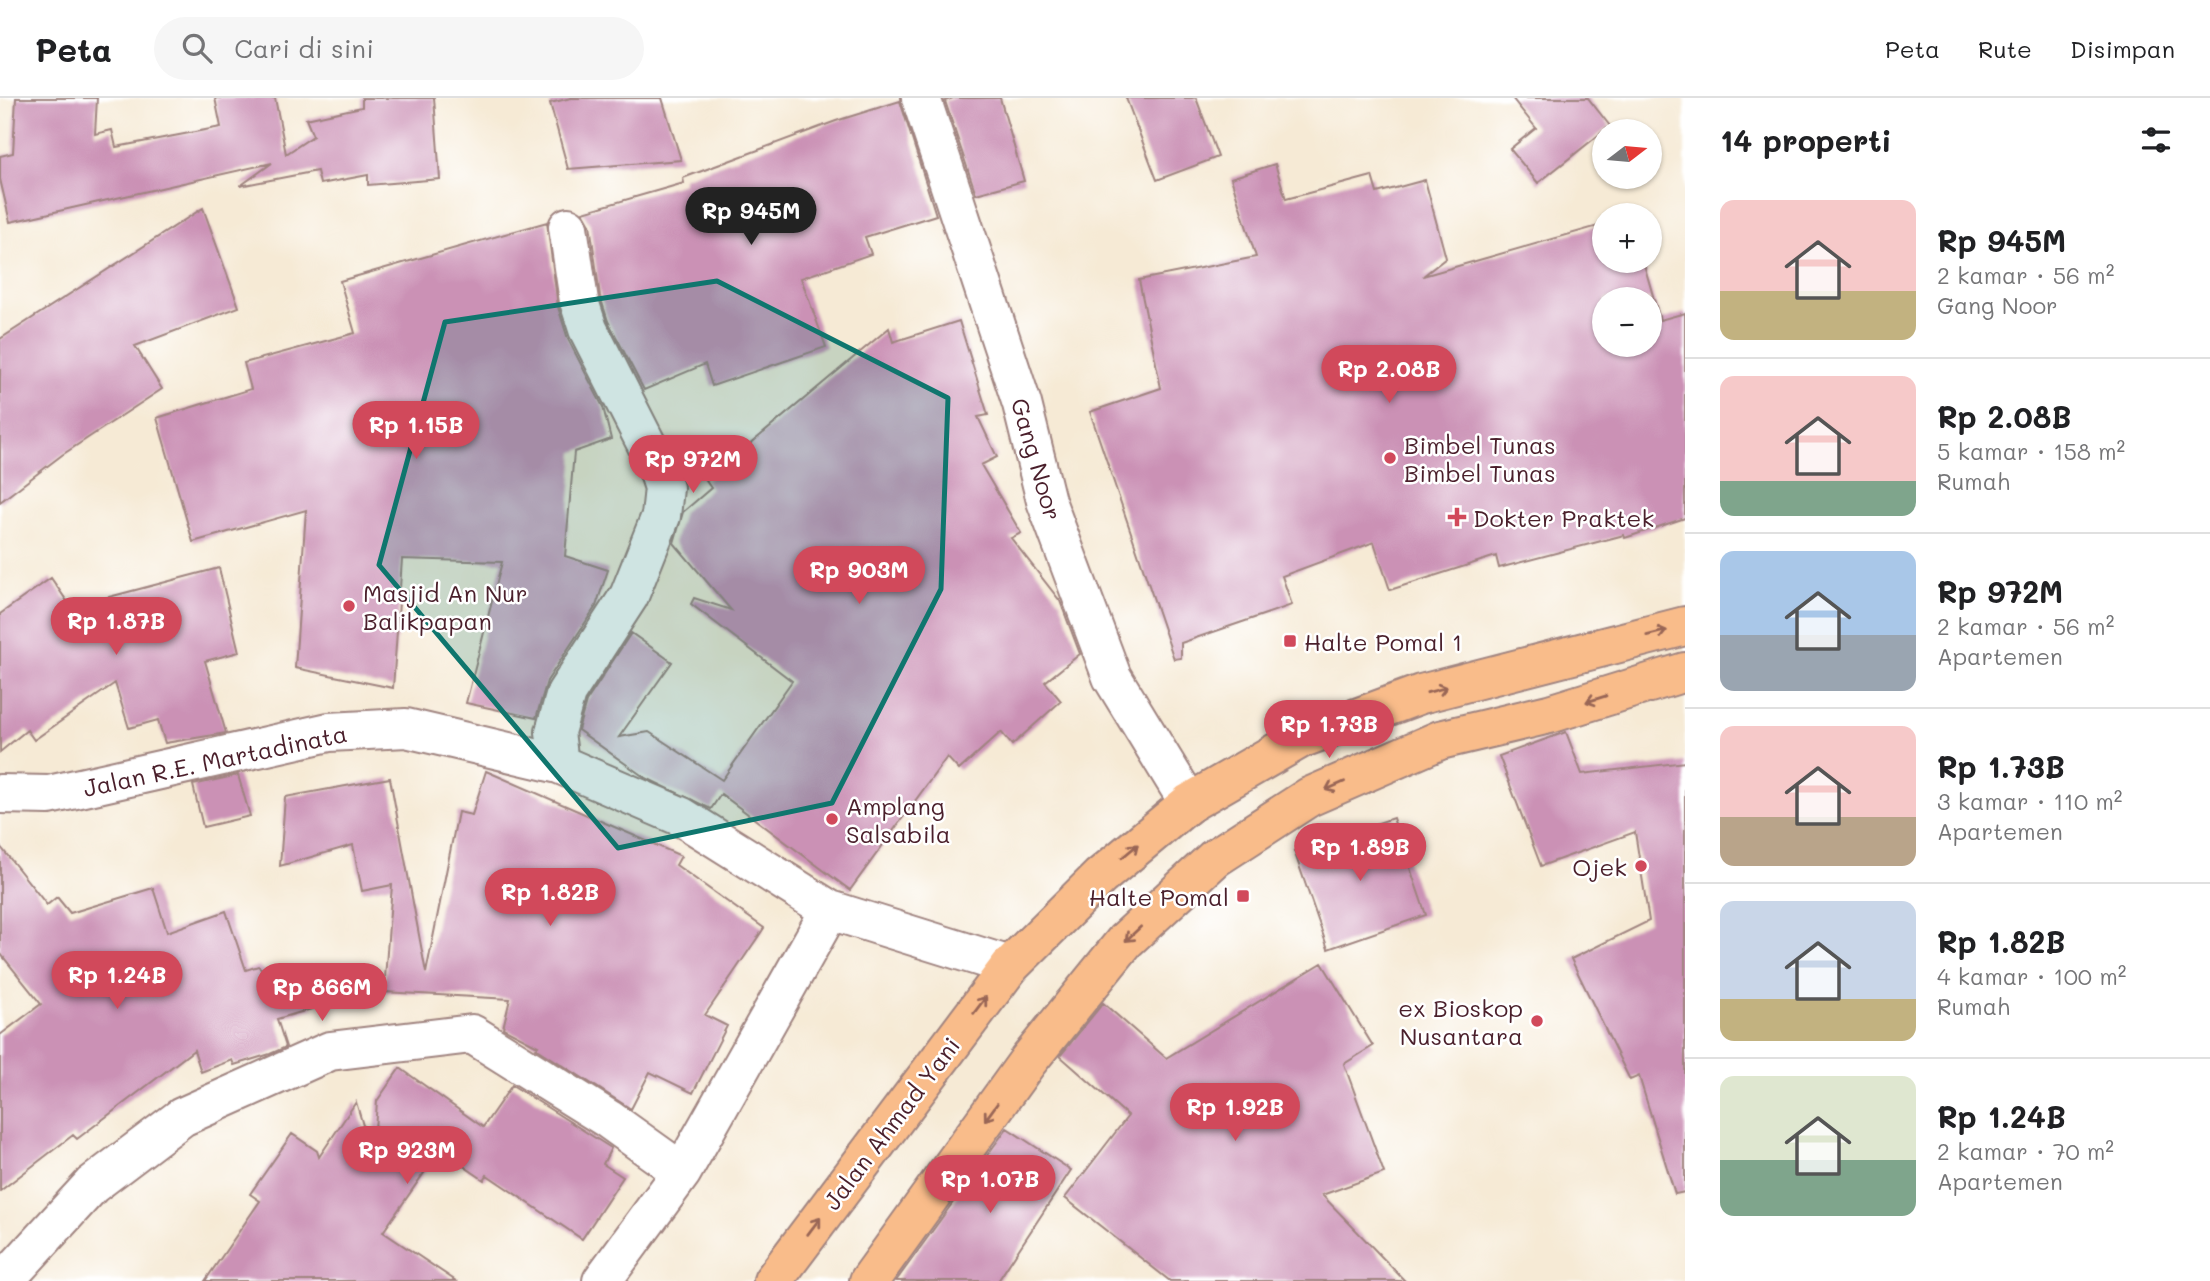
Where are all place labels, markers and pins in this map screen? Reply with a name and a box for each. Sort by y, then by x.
pin: Rp 945M [686,188,816,247]
pin: Rp 2.08B [1317,345,1461,405]
pin: Rp 1.15B [344,402,488,461]
place label: Bimbel Tunas Bimbel Tunas [1404,429,1556,488]
pin: Rp 972M [628,436,758,495]
marker: Bimbel Tunas Bimbel Tunas [1382,450,1398,466]
place label: Dokter Praktek [1473,502,1654,533]
marker: Dokter Praktek [1447,507,1467,527]
pin: Rp 903M [794,546,924,606]
place label: Masjid An Nur Balikpapan [363,577,528,636]
pin: Rp 1.87B [44,598,188,657]
marker: Masjid An Nur Balikpapan [341,598,357,614]
place label: Halte Pomal 1 [1304,626,1463,657]
marker: Halte Pomal 1 [1282,633,1298,649]
pin: Rp 1.73B [1257,700,1401,760]
place label: Amplang Salsabila [846,790,951,849]
marker: Amplang Salsabila [824,811,840,827]
pin: Rp 1.89B [1288,824,1432,883]
place label: Ojek [1572,851,1627,882]
marker: Ojek [1633,858,1649,874]
pin: Rp 1.82B [478,868,622,928]
place label: Halte Pomal [1089,881,1229,912]
marker: Halte Pomal [1235,888,1251,904]
pin: Rp 1.24B [45,951,189,1011]
pin: Rp 866M [257,964,387,1023]
place label: ex Bioskop Nusantara [1398,992,1523,1051]
marker: ex Bioskop Nusantara [1529,1013,1545,1029]
pin: Rp 1.92B [1163,1084,1307,1143]
pin: Rp 923M [342,1126,472,1186]
pin: Rp 1.07B [918,1156,1062,1215]

